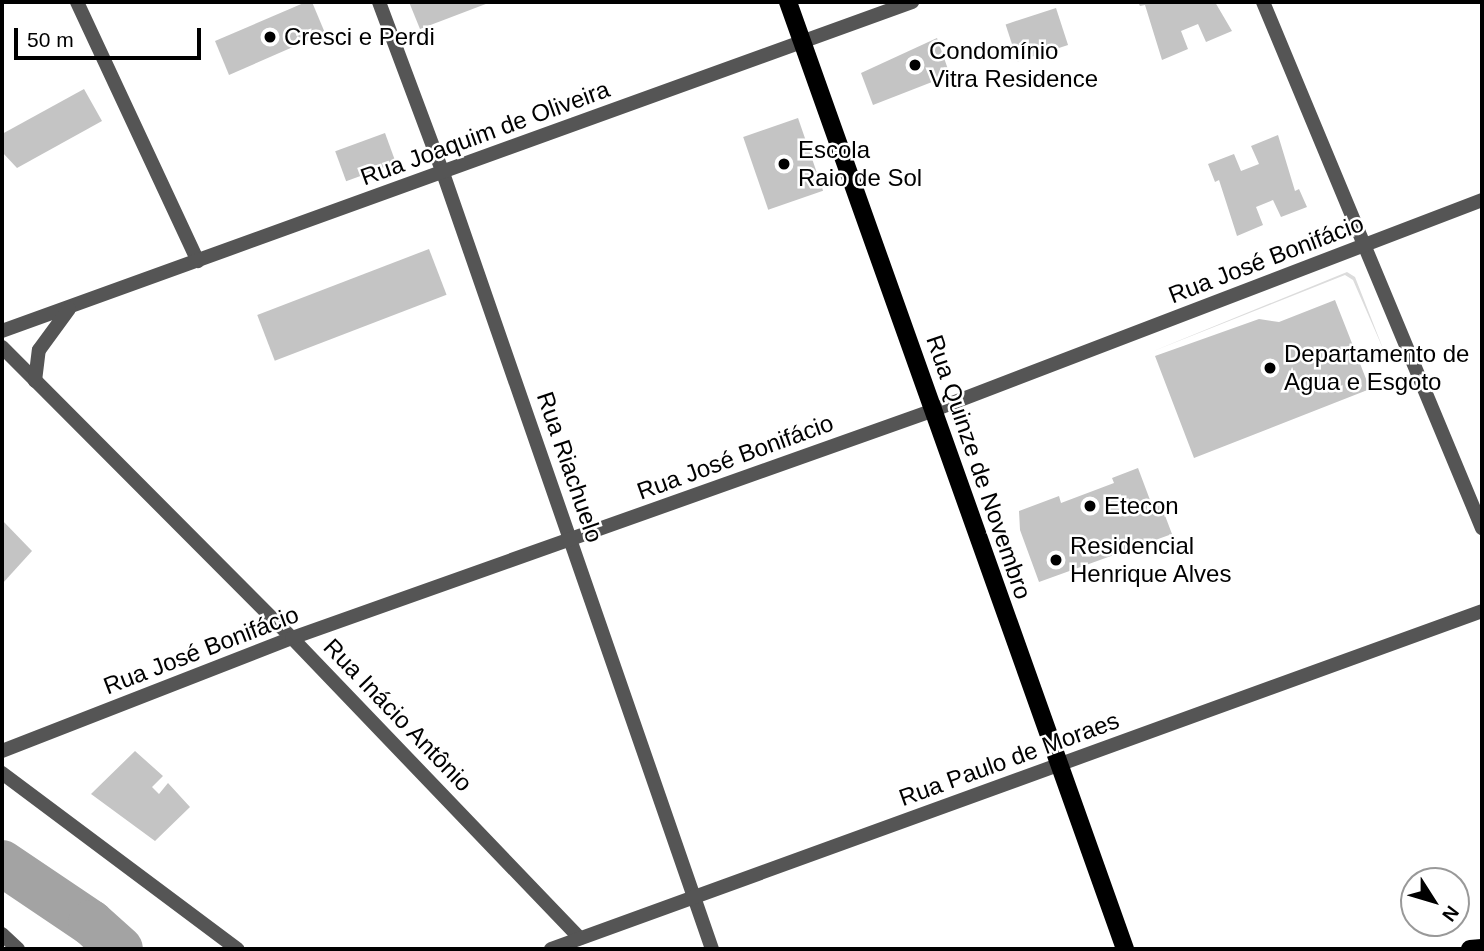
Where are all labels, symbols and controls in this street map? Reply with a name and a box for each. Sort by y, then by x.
scale bar [18,14,205,58]
place label: Cresci e Perdi [284,23,435,51]
text: 50 m [27,28,74,51]
marker: Cresci e Perdi [262,29,278,45]
place label: Condomínio Vitra Residence [929,37,1098,93]
marker: Condomínio Vitra Residence [907,57,923,73]
street label: Rua Joaquim de Oliveira [357,75,613,191]
place label: Escola Raio de Sol [798,136,922,192]
marker: Escola Raio de Sol [776,156,792,172]
street label: Rua José Bonifácio [1164,209,1368,309]
street label: Rua Quinze de Novembro [920,331,1038,603]
place label: Departamento de Agua e Esgoto [1284,340,1469,396]
marker: Departamento de Agua e Esgoto [1262,360,1278,376]
street label: Rua Riachuelo [531,388,609,546]
street label: Rua José Bonifácio [633,408,837,506]
place label: Etecon [1104,492,1179,520]
marker: Etecon [1082,498,1098,514]
place label: Residencial Henrique Alves [1070,532,1233,588]
marker: Residencial Henrique Alves [1048,552,1064,568]
street label: Rua José Bonifácio [99,600,303,700]
street label: Rua Inácio Antônio [317,632,479,798]
street label: Rua Paulo de Moraes [895,706,1123,812]
north arrow [1400,867,1470,937]
text: N [1438,902,1463,926]

